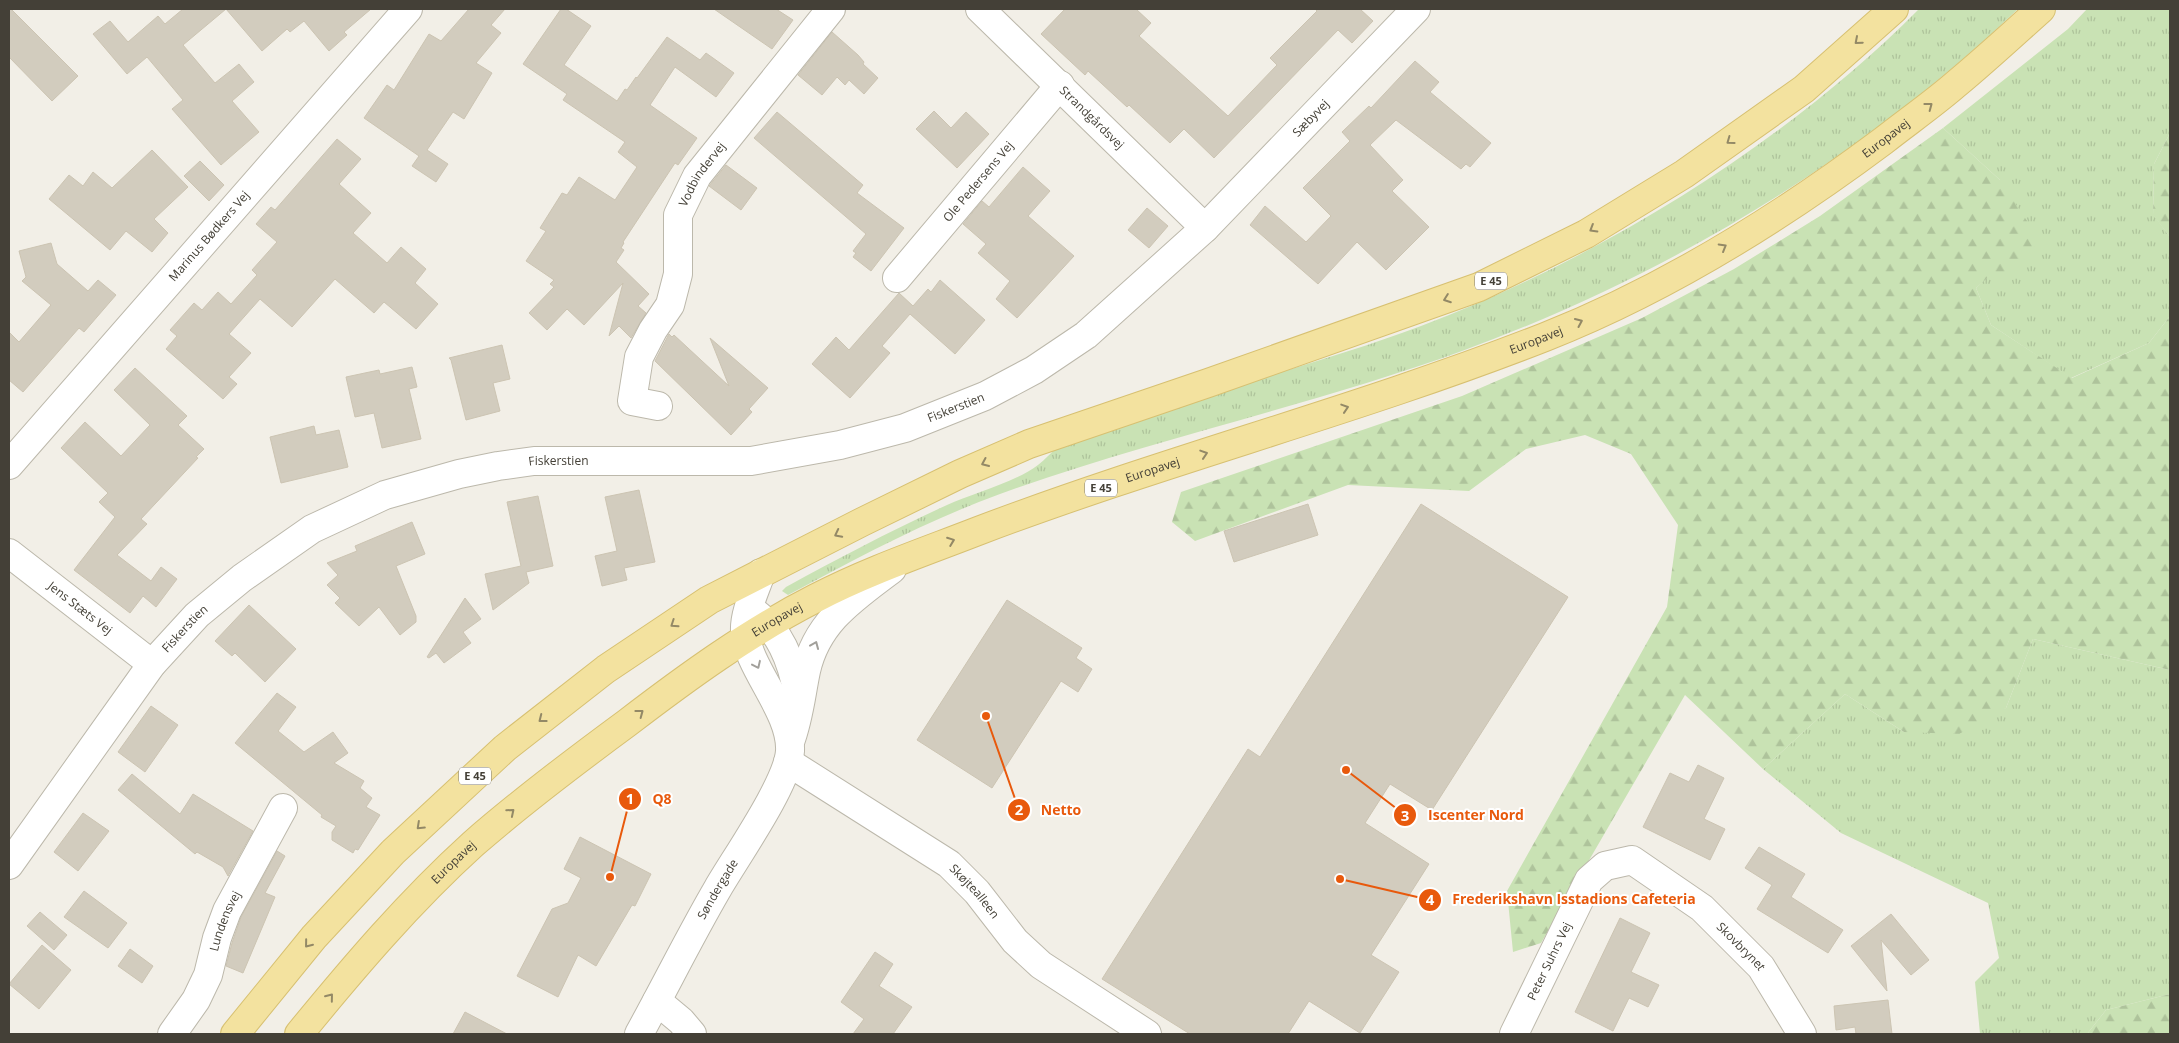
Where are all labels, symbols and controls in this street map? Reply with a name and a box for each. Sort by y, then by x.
one-way arrow [1855,36,1864,44]
street label: Strandgårdsvej [1056,82,1128,153]
street label: Sæbyvej [1288,95,1333,140]
one-way arrow [1923,103,1932,111]
street label: Europavej [1858,115,1913,162]
one-way arrow [1726,135,1736,144]
street label: Ole Pedersens Vej [939,137,1017,225]
street label: Vodbindervej [674,138,729,209]
street label: Marinus Bødkers Vej [165,187,253,285]
one-way arrow [1590,223,1599,232]
one-way arrow [1718,244,1727,254]
road number: E 45 [1475,272,1507,290]
one-way arrow [1443,293,1452,303]
one-way arrow [1574,318,1583,328]
street label: Europavej [1507,322,1565,358]
street label: Fiskerstien [925,388,987,426]
one-way arrow [1340,403,1348,413]
one-way arrow [1199,450,1208,460]
street label: Fiskerstien [527,452,589,470]
street label: Europavej [1123,453,1182,486]
one-way arrow [981,457,990,468]
road number: E 45 [1085,479,1117,496]
one-way arrow [835,528,844,538]
one-way arrow [947,537,955,547]
street label: Jens Stæts Vej [44,577,116,638]
street label: Europavej [748,598,805,641]
street label: Fiskerstien [158,601,211,656]
one-way arrow [670,617,679,627]
one-way arrow [808,641,819,650]
one-way arrow [751,660,761,669]
one-way arrow [634,710,643,718]
one-way arrow [538,713,548,722]
road number: E 45 [459,768,491,784]
callout: Q8 [617,785,681,814]
text: 1 [626,788,634,808]
text: Q8 [652,789,672,808]
callout: Netto [1006,795,1092,824]
text: 2 [1015,799,1024,819]
text: Netto [1041,800,1082,819]
callout: Iscenter Nord [1393,801,1534,830]
text: 3 [1401,805,1409,825]
text: Iscenter Nord [1428,805,1524,824]
one-way arrow [506,809,515,818]
one-way arrow [417,820,426,829]
street label: Europavej [427,837,479,888]
street label: Søndergade [693,855,742,922]
street label: Skøjtealleen [946,860,1004,922]
callout: Frederikshavn Isstadions Cafeteria [1417,885,1706,914]
street label: Lundensvej [205,888,244,953]
text: 4 [1426,889,1435,909]
text: Frederikshavn Isstadions Cafeteria [1452,889,1696,908]
street label: Skovbrynet [1713,918,1770,974]
street label: Peter Suhrs Vej [1523,919,1575,1003]
one-way arrow [306,938,314,947]
one-way arrow [324,993,333,1002]

